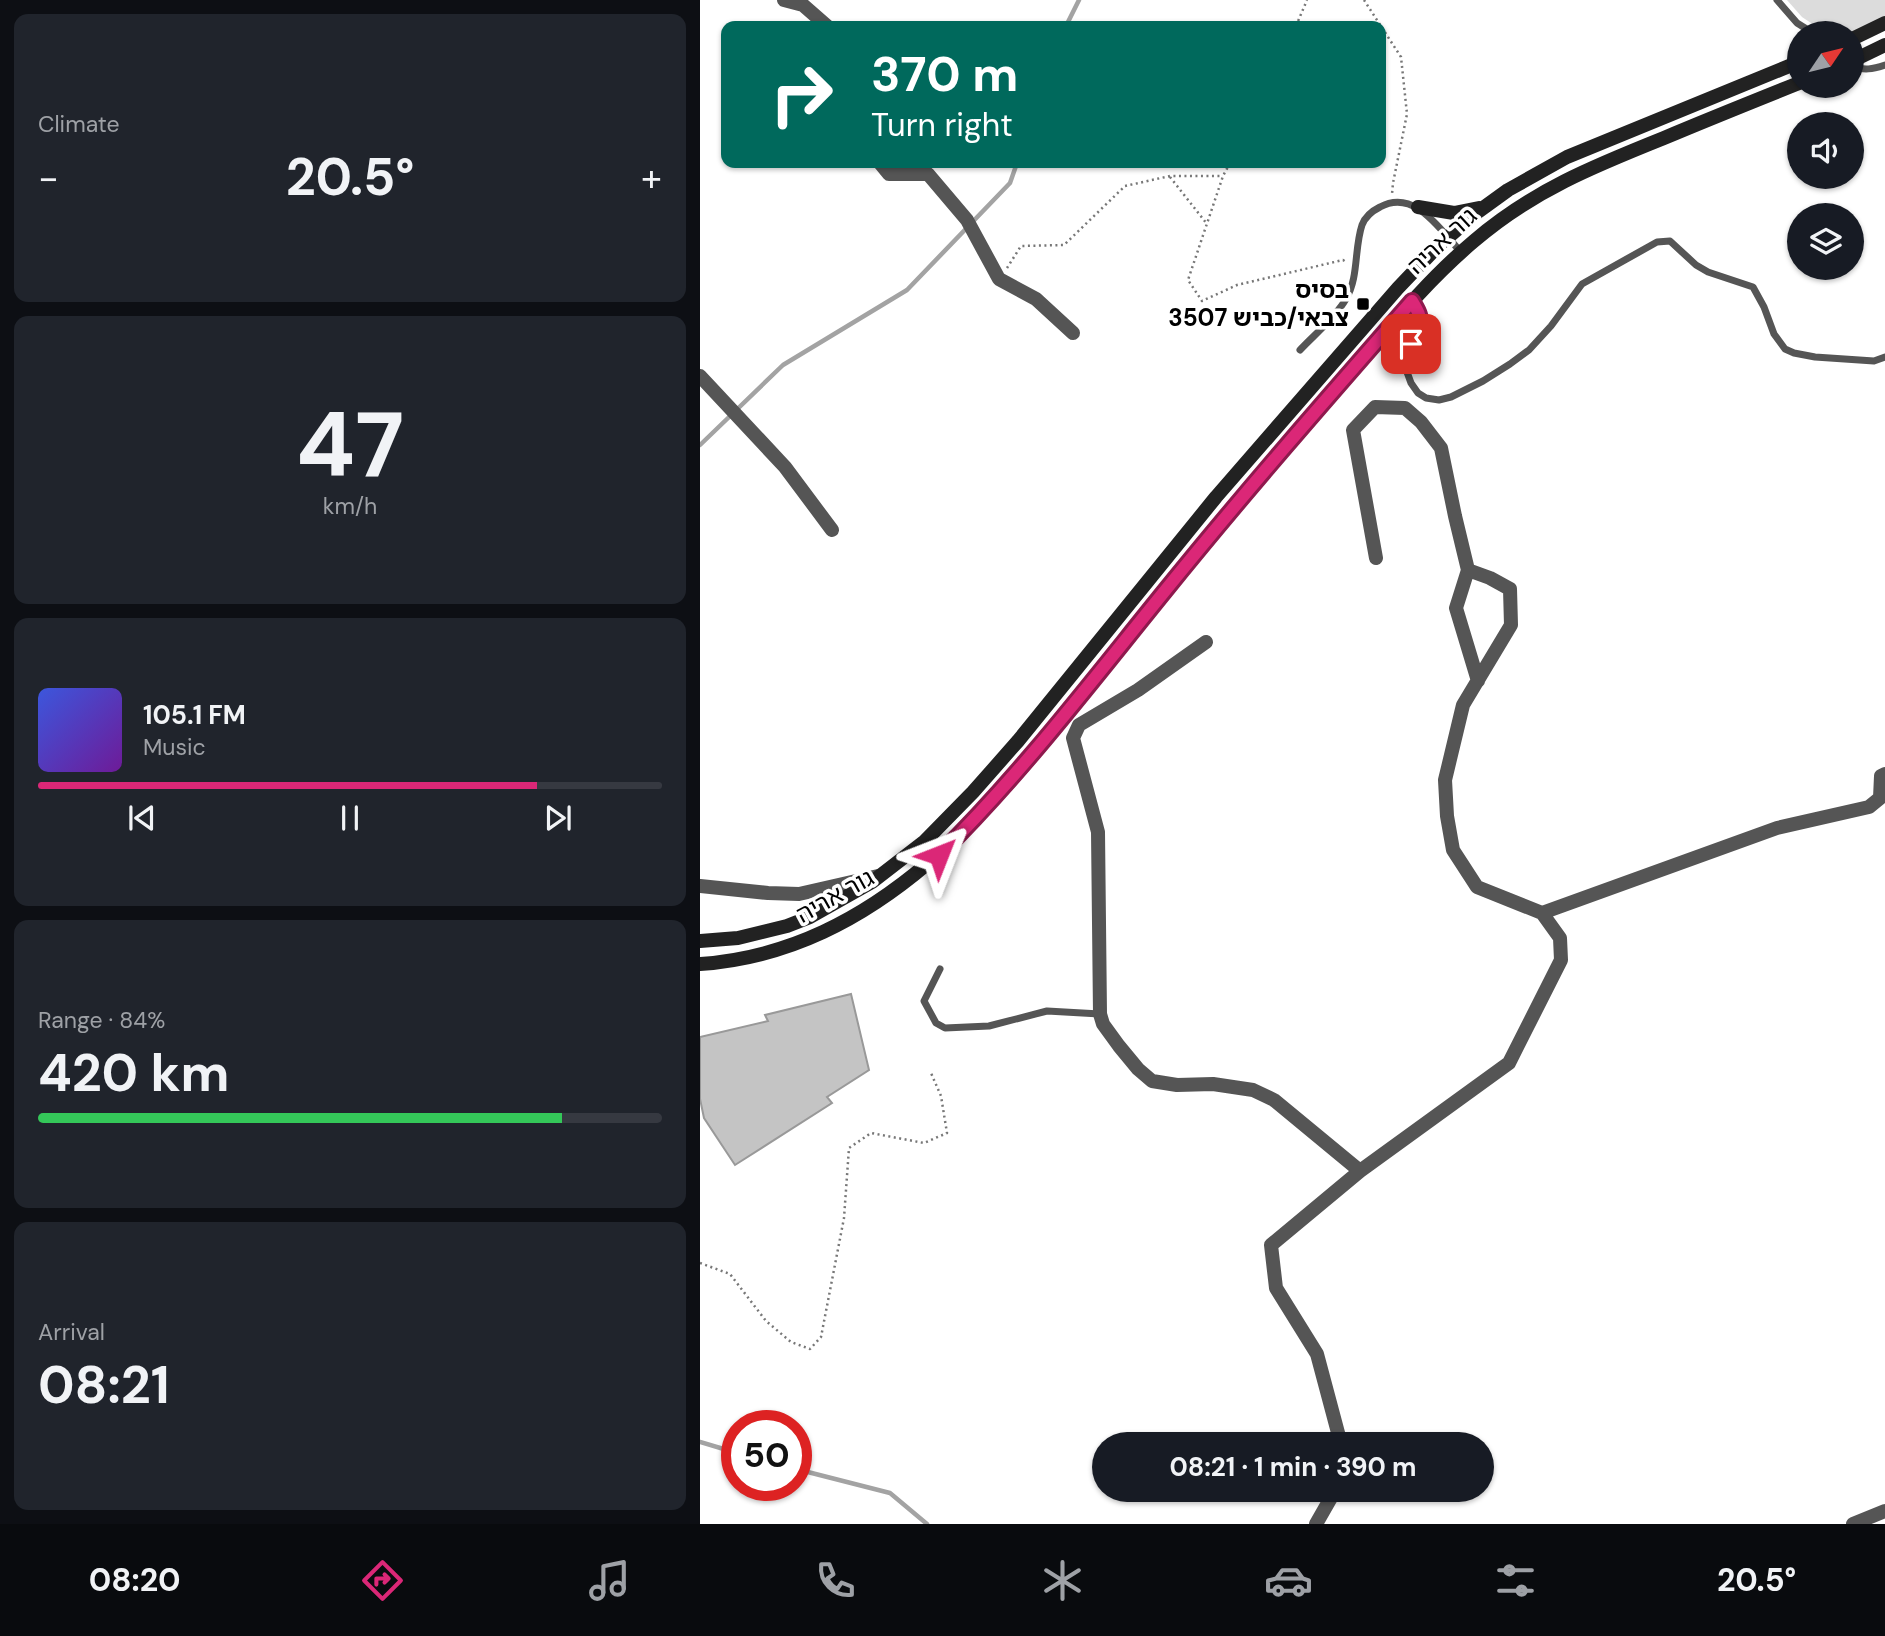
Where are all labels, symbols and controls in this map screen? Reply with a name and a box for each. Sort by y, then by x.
north arrow [1787,21,1864,98]
map controls [1787,21,1864,280]
text: 370 m [871,42,1018,106]
icon: right [756,49,847,140]
text: Turn right [871,104,1013,146]
text: Climate [38,109,120,139]
button: sound [1787,112,1864,189]
text: 20.5° [286,143,414,211]
text: − [38,153,59,203]
text: + [641,153,662,203]
street label: גור אריה [1400,201,1483,281]
button: layers [1787,203,1864,280]
place label: בסיס צבאי/כביש 3507 [1168,274,1349,333]
marker: בסיס צבאי/כביש 3507 [1355,296,1371,312]
pin [1381,314,1441,374]
icon: arrive [1392,325,1430,363]
text: 47 [296,386,404,504]
text: km/h [323,491,377,521]
text: 105.1 FM [143,698,246,732]
text: Music [143,732,206,762]
icon: previous [123,799,161,837]
icon: pause [331,799,369,837]
icon: next [539,799,577,837]
position arrow [902,818,976,892]
street label: גור אריה [790,862,879,930]
text: Range · 84% [38,1005,165,1035]
text: 420 km [38,1039,229,1107]
text: Arrival [38,1317,105,1347]
text: 08:21 [38,1351,170,1419]
speed limit sign: 50 [721,1410,812,1501]
text: 08:21 · 1 min · 390 m [1169,1450,1417,1484]
icon: directions [358,1556,407,1605]
icon: music [585,1556,634,1605]
icon: phone [811,1556,860,1605]
icon: climate [1038,1556,1087,1605]
icon: car [1264,1556,1313,1605]
icon: filters [1491,1556,1540,1605]
text: 08:20 [89,1559,181,1601]
text: 20.5° [1717,1559,1796,1601]

